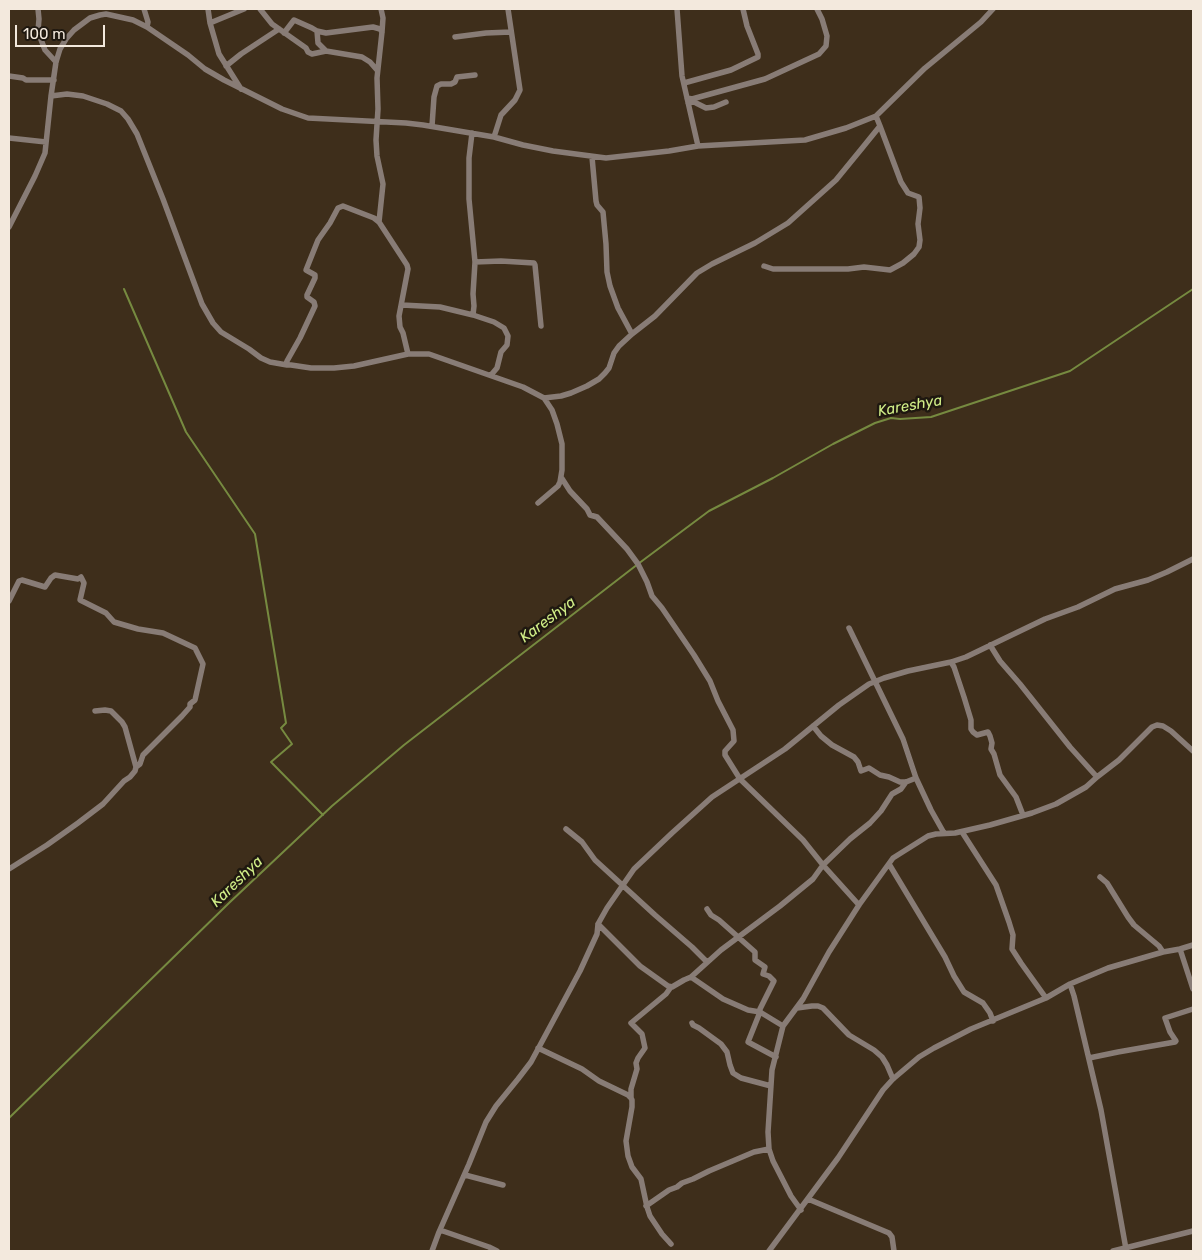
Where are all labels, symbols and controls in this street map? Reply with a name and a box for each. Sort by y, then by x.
scale bar [18,15,108,47]
text: 100 m [23,25,65,43]
water label: Kareshya [876,391,944,421]
water label: Kareshya [517,593,579,647]
water label: Kareshya [207,853,267,911]

